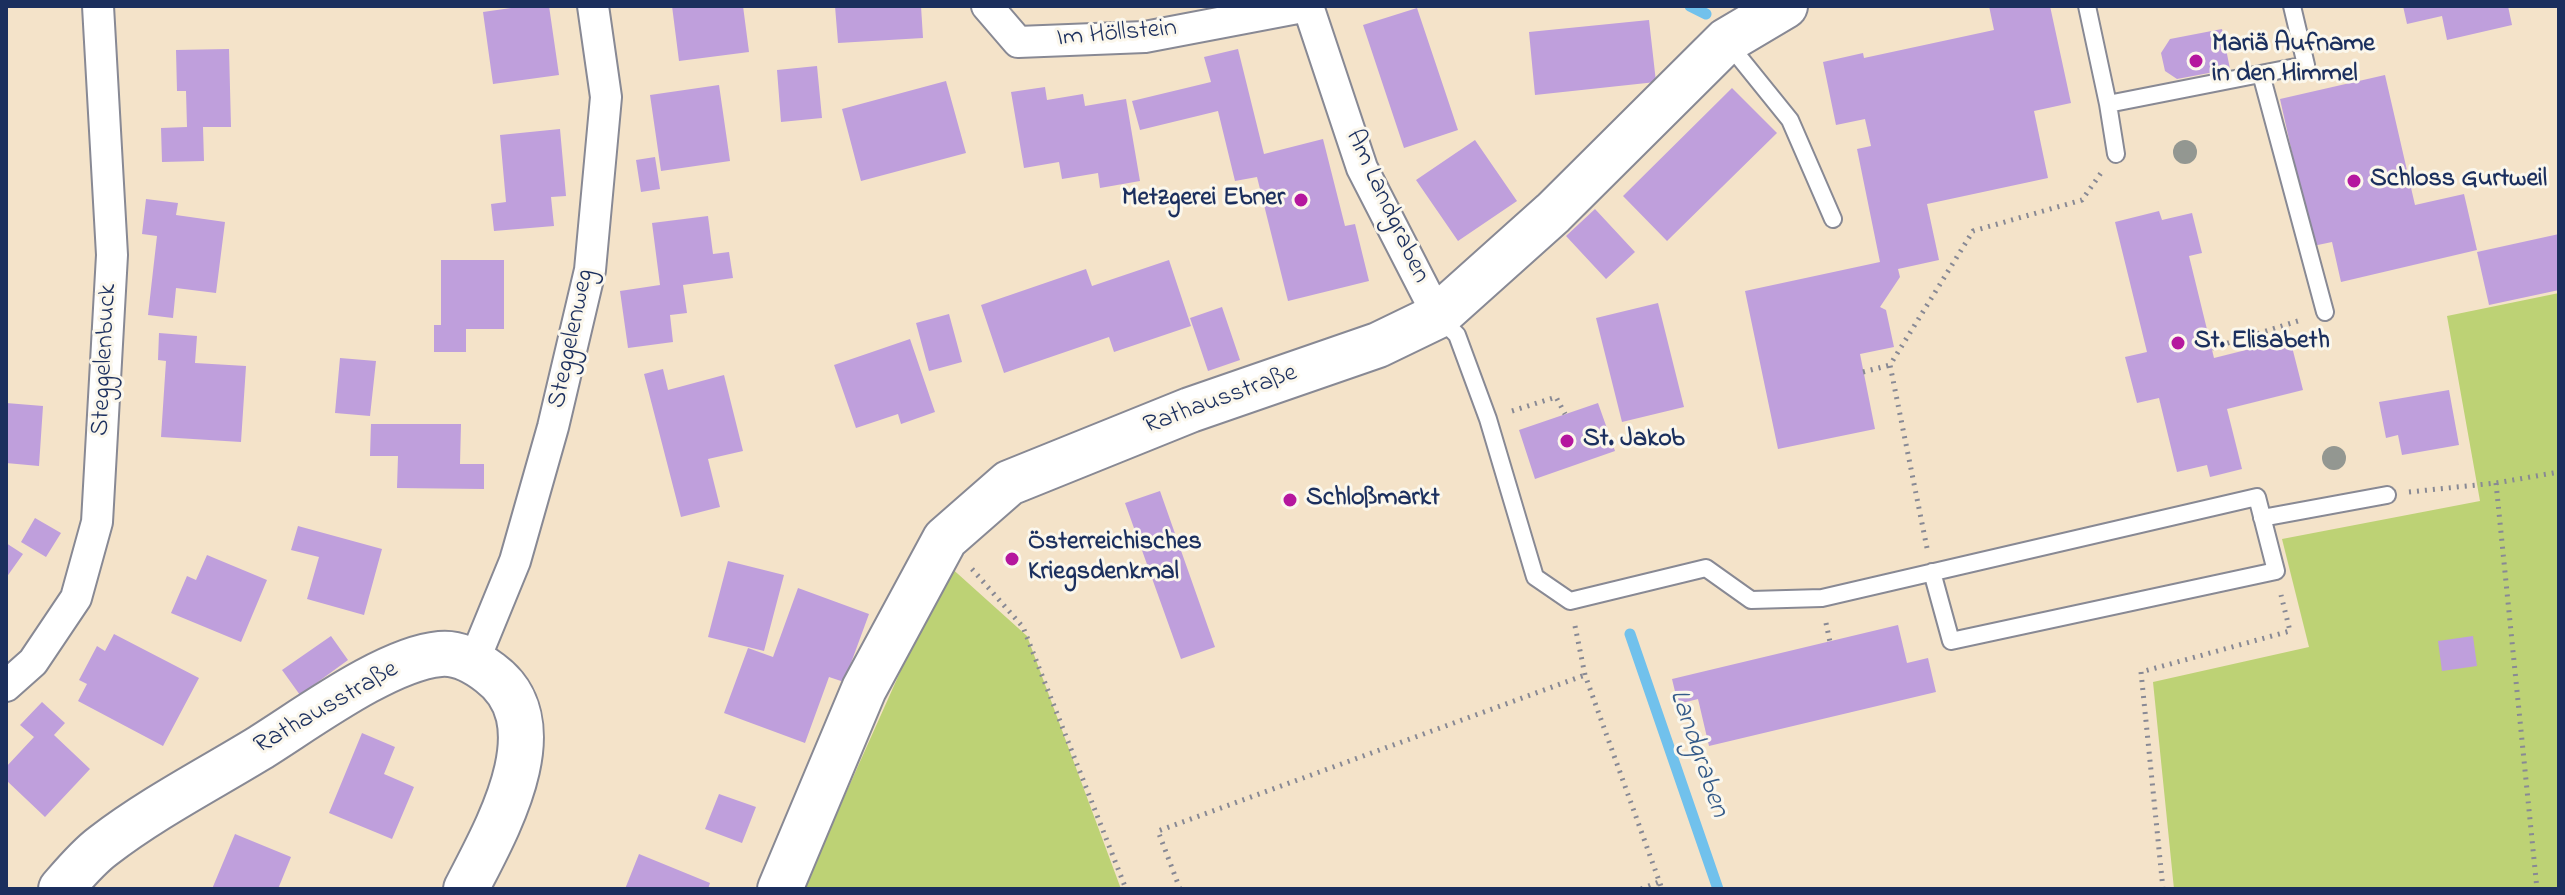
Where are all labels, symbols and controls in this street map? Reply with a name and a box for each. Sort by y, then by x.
street label: Im Höllstein [1056,14,1178,56]
place label: Mariä Aufname in den Himmel [2212,30,2375,92]
marker: Mariä Aufname in den Himmel [2187,52,2205,70]
street label: Am Landgraben [1337,125,1435,289]
place label: Schloss Gurtweil [2370,165,2547,197]
marker: Schloss Gurtweil [2345,172,2363,190]
place label: Metzgerei Ebner [1122,184,1285,216]
marker: Metzgerei Ebner [1292,191,1310,209]
street label: Steggelenweg [543,267,603,411]
street label: Steggelenbuck [86,283,126,437]
place label: St. Elisabeth [2194,327,2330,359]
marker: St. Elisabeth [2169,334,2187,352]
street label: Rathausstraße [1140,359,1302,443]
place label: St. Jakob [1583,425,1685,457]
marker: St. Jakob [1558,432,1576,450]
place label: Schloßmarkt [1306,484,1440,516]
marker: Schloßmarkt [1281,491,1299,509]
place label: Österreichisches Kriegsdenkmal [1028,528,1202,590]
marker: Österreichisches Kriegsdenkmal [1003,550,1021,568]
street label: Rathausstraße [250,655,404,763]
water label: Landgraben [1660,686,1734,822]

